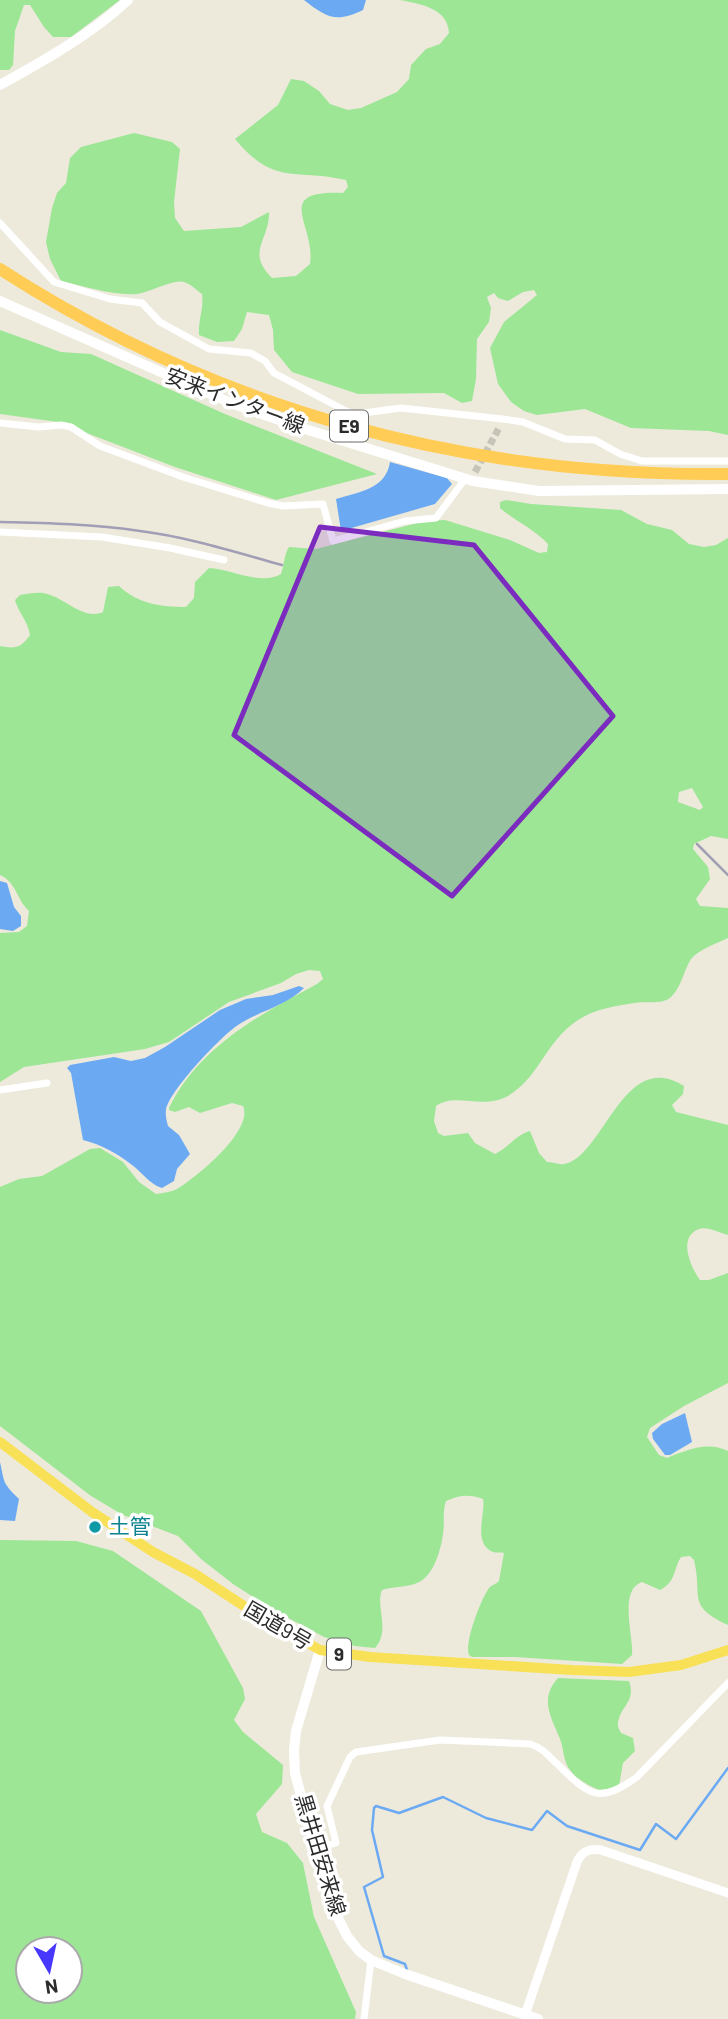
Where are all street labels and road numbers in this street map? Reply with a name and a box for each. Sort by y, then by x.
street label: 安来インター線 [162,362,309,438]
road number: E9 [330,410,368,442]
street label: 国道9号 [240,1595,317,1654]
road number: 9 [327,1638,351,1670]
street label: 黒井田安来線 [291,1791,352,1918]

